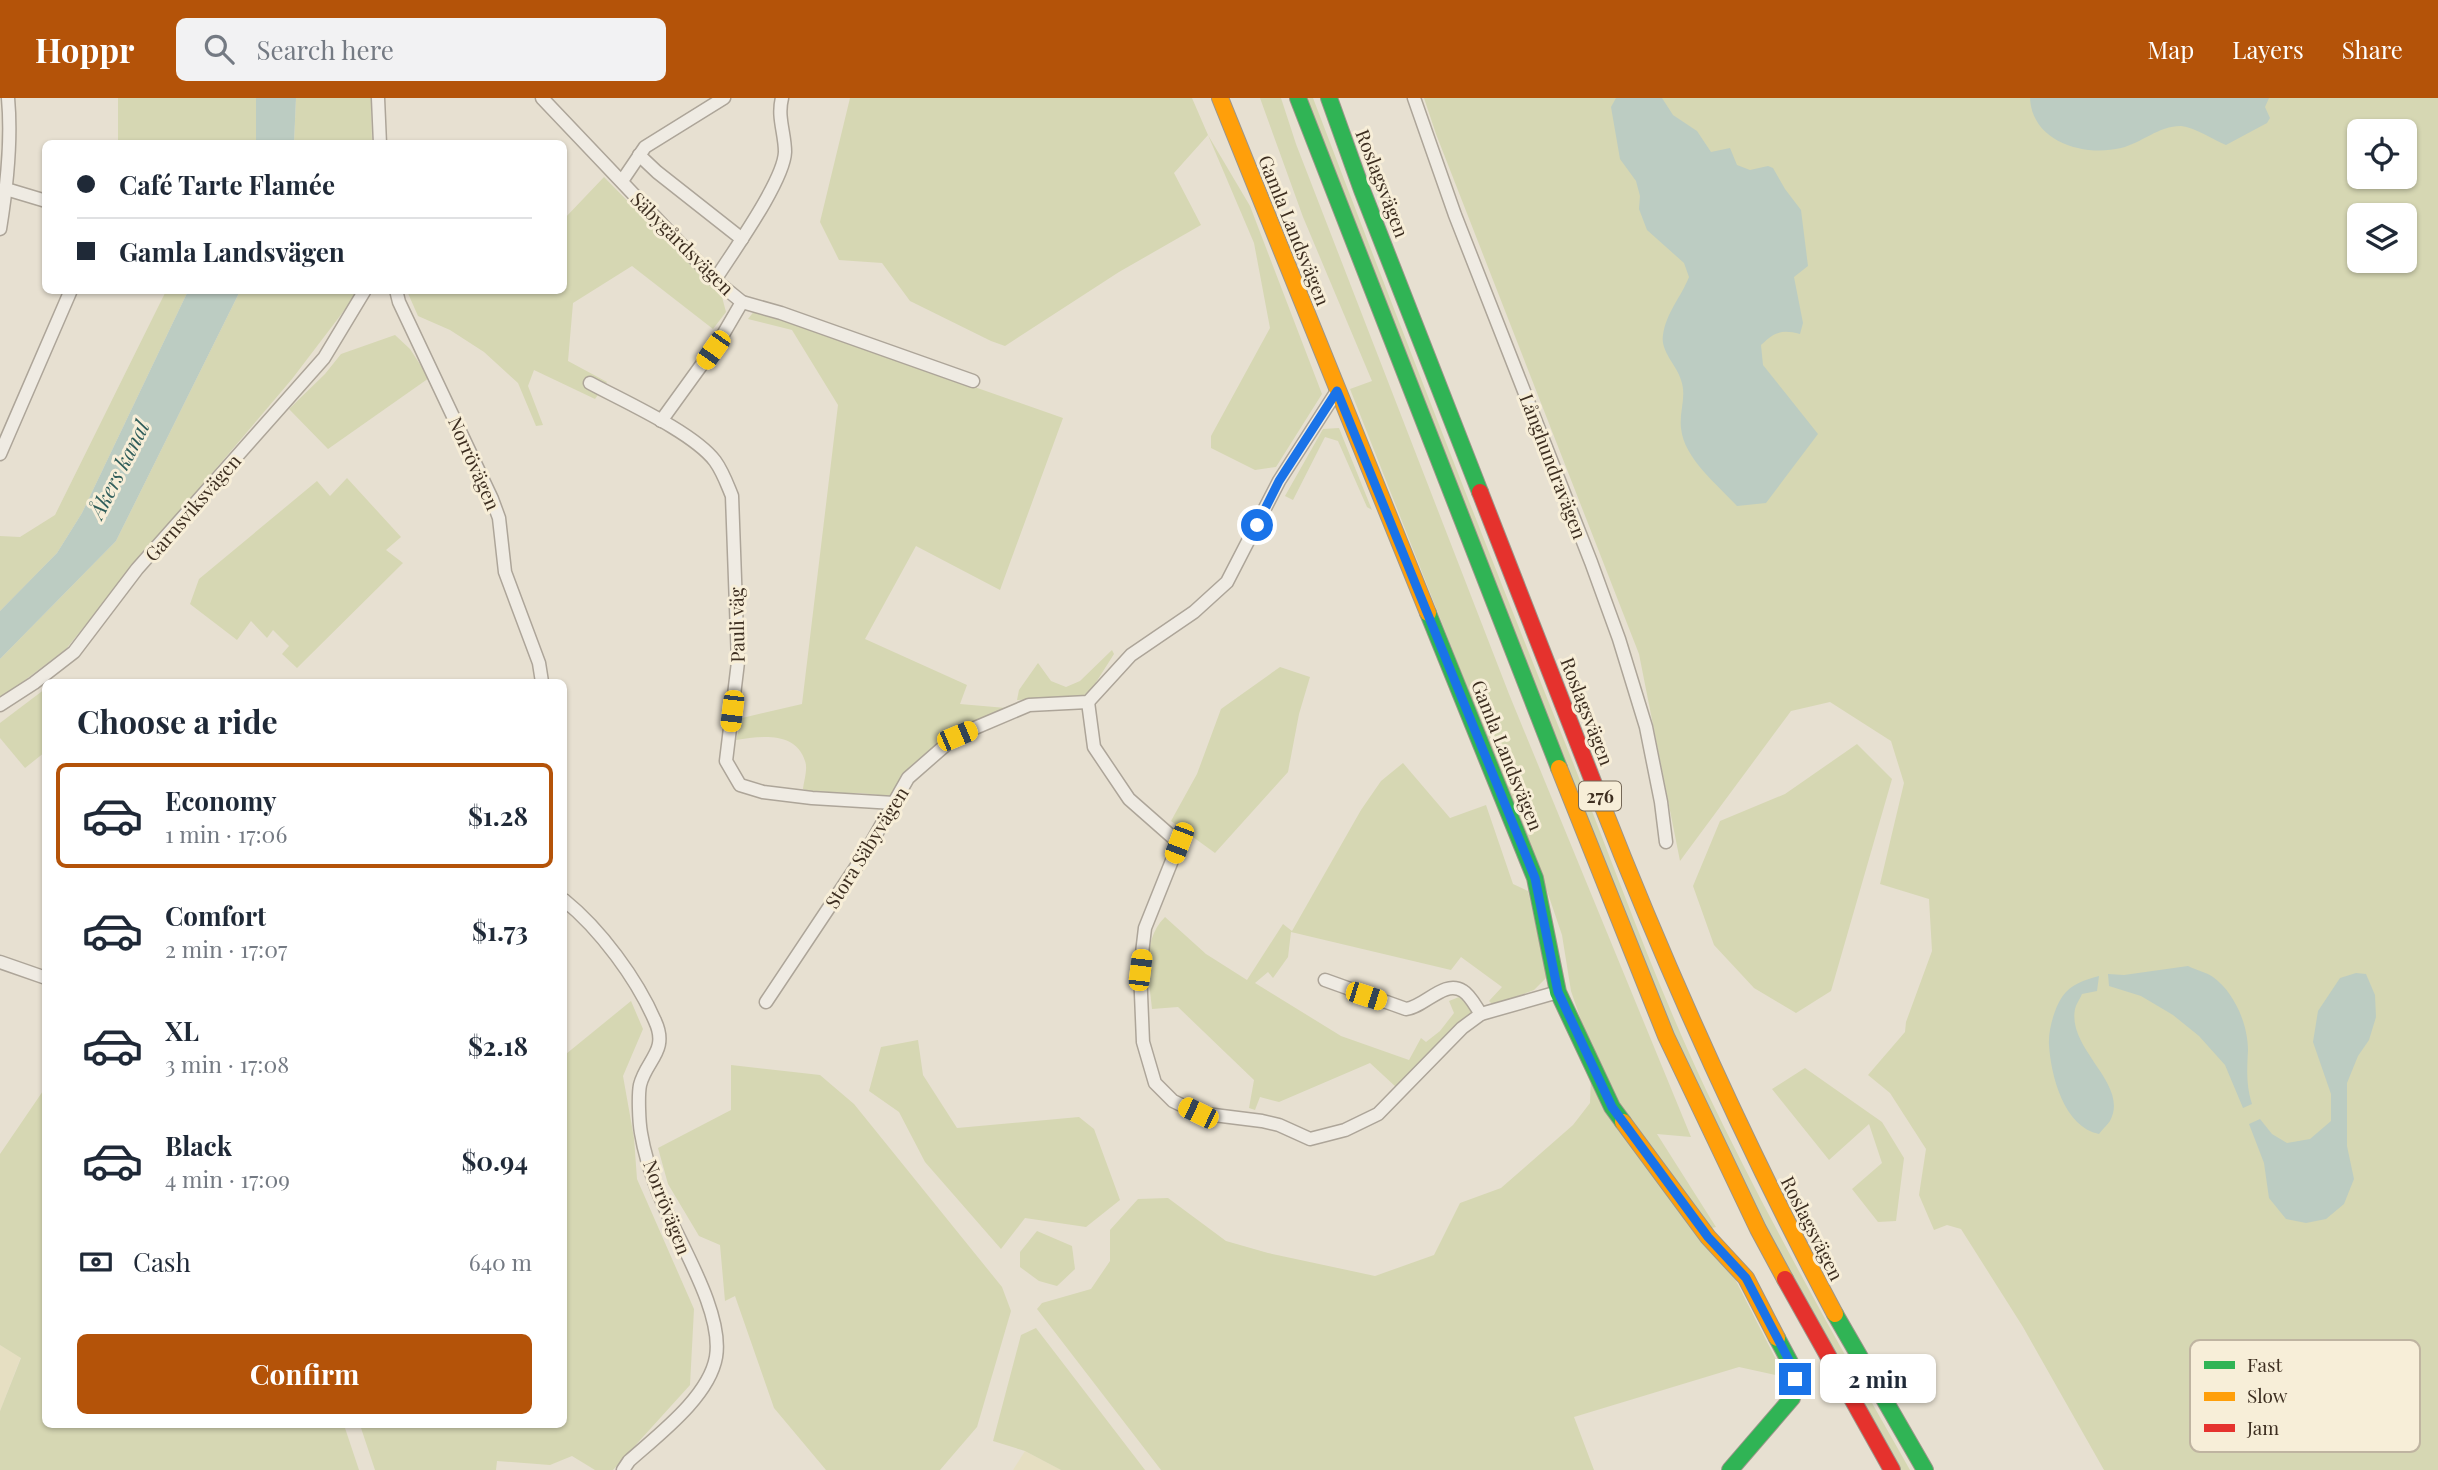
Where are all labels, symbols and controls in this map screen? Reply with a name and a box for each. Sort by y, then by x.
search box [176,18,666,81]
text: Hoppr [35,27,134,71]
icon: search [200,30,238,68]
text: Search here [256,32,394,67]
text: Map [2148,33,2194,65]
text: Layers [2232,33,2304,65]
text: Share [2342,33,2403,65]
map controls [2347,119,2417,273]
button: locate [2347,119,2417,189]
street label: Roslagsvägen [1350,125,1416,241]
street label: Gamla Landsvägen [1253,151,1337,310]
text: Café Tarte Flamée [119,167,335,202]
street label: Säbygårdsvägen [626,186,741,301]
button: layers [2347,203,2417,273]
text: Gamla Landsvägen [119,234,345,269]
car [693,327,734,373]
street label: Långhundravägen [1514,390,1594,543]
street label: Norrövägen [443,412,507,514]
water label: Åkers kanal [81,414,155,524]
street label: Garnsviksvägen [138,447,246,566]
route start [1241,509,1273,541]
street label: Pauli väg [722,587,750,663]
street label: Roslagsvägen [1555,653,1621,769]
street label: Gamla Landsvägen [1466,676,1550,835]
car [720,689,745,733]
text: Choose a ride [77,699,278,742]
car [934,718,981,754]
street label: Stora Säbyvägen [818,781,914,913]
road number: 276 [1579,782,1621,810]
text: Economy [165,783,276,818]
icon: car [81,784,144,847]
text: $1.28 [468,798,528,833]
text: 1 min · 17:06 [165,818,287,849]
car [1162,820,1197,866]
text: Comfort [165,898,266,933]
icon: car [81,899,144,962]
text: $1.73 [472,913,528,948]
text: 2 min · 17:07 [165,933,287,964]
car [1128,948,1153,992]
car [1343,980,1390,1012]
text: XL [165,1013,199,1048]
icon: car [81,1014,144,1077]
text: $2.18 [468,1028,528,1063]
text: 3 min · 17:08 [165,1048,289,1079]
car [1175,1094,1222,1132]
text: Black [165,1128,232,1163]
icon: car [81,1129,144,1192]
text: $0.94 [461,1143,528,1178]
street label: Norrövägen [638,1156,698,1259]
text: 4 min · 17:09 [165,1163,290,1194]
street label: Roslagsvägen [1776,1171,1851,1285]
icon: cash [77,1243,115,1281]
text: Cash [133,1244,191,1279]
text: 640 m [469,1246,532,1277]
button: Confirm [77,1334,532,1414]
legend [2190,1340,2420,1452]
text: Fast [2247,1351,2283,1377]
callout: 2 min [1820,1354,1935,1404]
route end [1779,1363,1811,1395]
text: 2 min [1848,1363,1908,1394]
text: Slow [2247,1382,2288,1408]
text: Jam [2246,1414,2279,1440]

